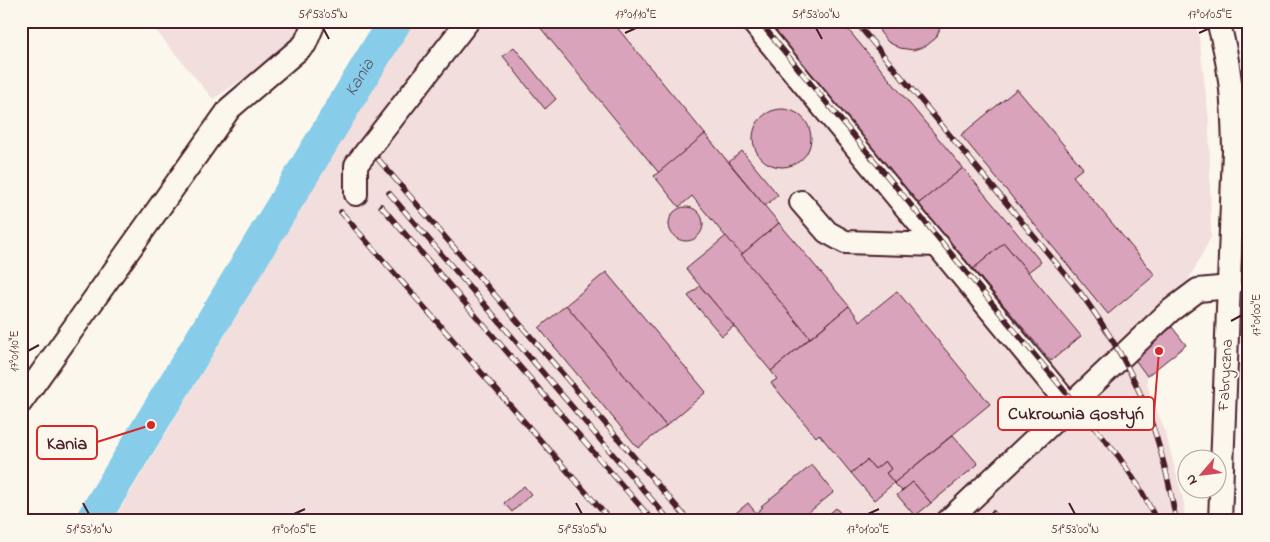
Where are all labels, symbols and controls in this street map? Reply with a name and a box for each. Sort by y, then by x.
text: 51°53'05"N [298,6,348,24]
text: 17°01'10"E [615,6,657,24]
text: 51°53'00"N [792,6,840,24]
text: 17°01'05"E [1188,6,1232,24]
water label: Kania [339,54,382,102]
text: 17°01'00"E [1248,294,1266,336]
text: 17°01'10"E [6,330,24,372]
street label: Fabryczna [1212,338,1240,413]
callout: Cukrownia Gostyń [998,397,1154,430]
text: Cukrownia Gostyń [1008,402,1144,429]
callout: Kania [37,426,97,459]
text: Kania [47,432,87,458]
north arrow [1178,450,1228,500]
text: N [1180,470,1203,489]
text: 51°53'10"N [66,521,112,539]
text: 17°01'05"E [272,521,316,539]
text: 51°53'05"N [557,521,607,539]
text: 17°01'00"E [847,521,889,539]
text: 51°53'00"N [1051,521,1099,539]

